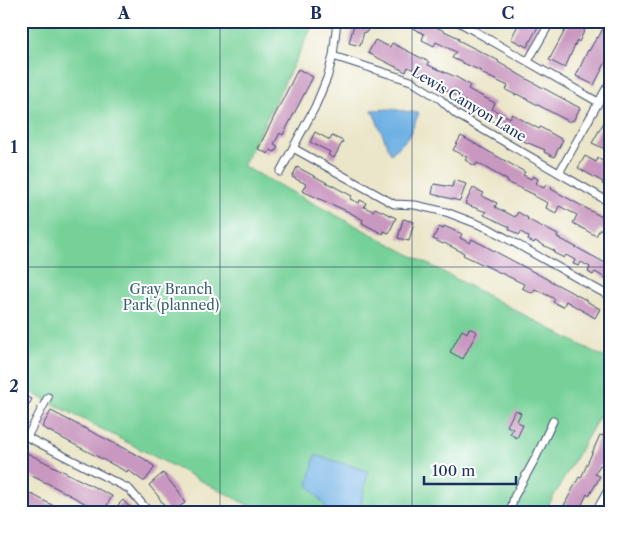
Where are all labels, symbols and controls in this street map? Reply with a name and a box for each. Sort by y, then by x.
text: A [117,3,131,23]
text: B [310,3,322,23]
text: C [502,3,514,23]
street label: Lewis Canyon Lane [408,63,530,145]
text: 1 [10,137,18,157]
park label: Gray Branch Park (planned) [123,280,219,314]
text: 2 [9,376,19,396]
scale bar [424,454,517,486]
text: 100 m [432,461,475,480]

